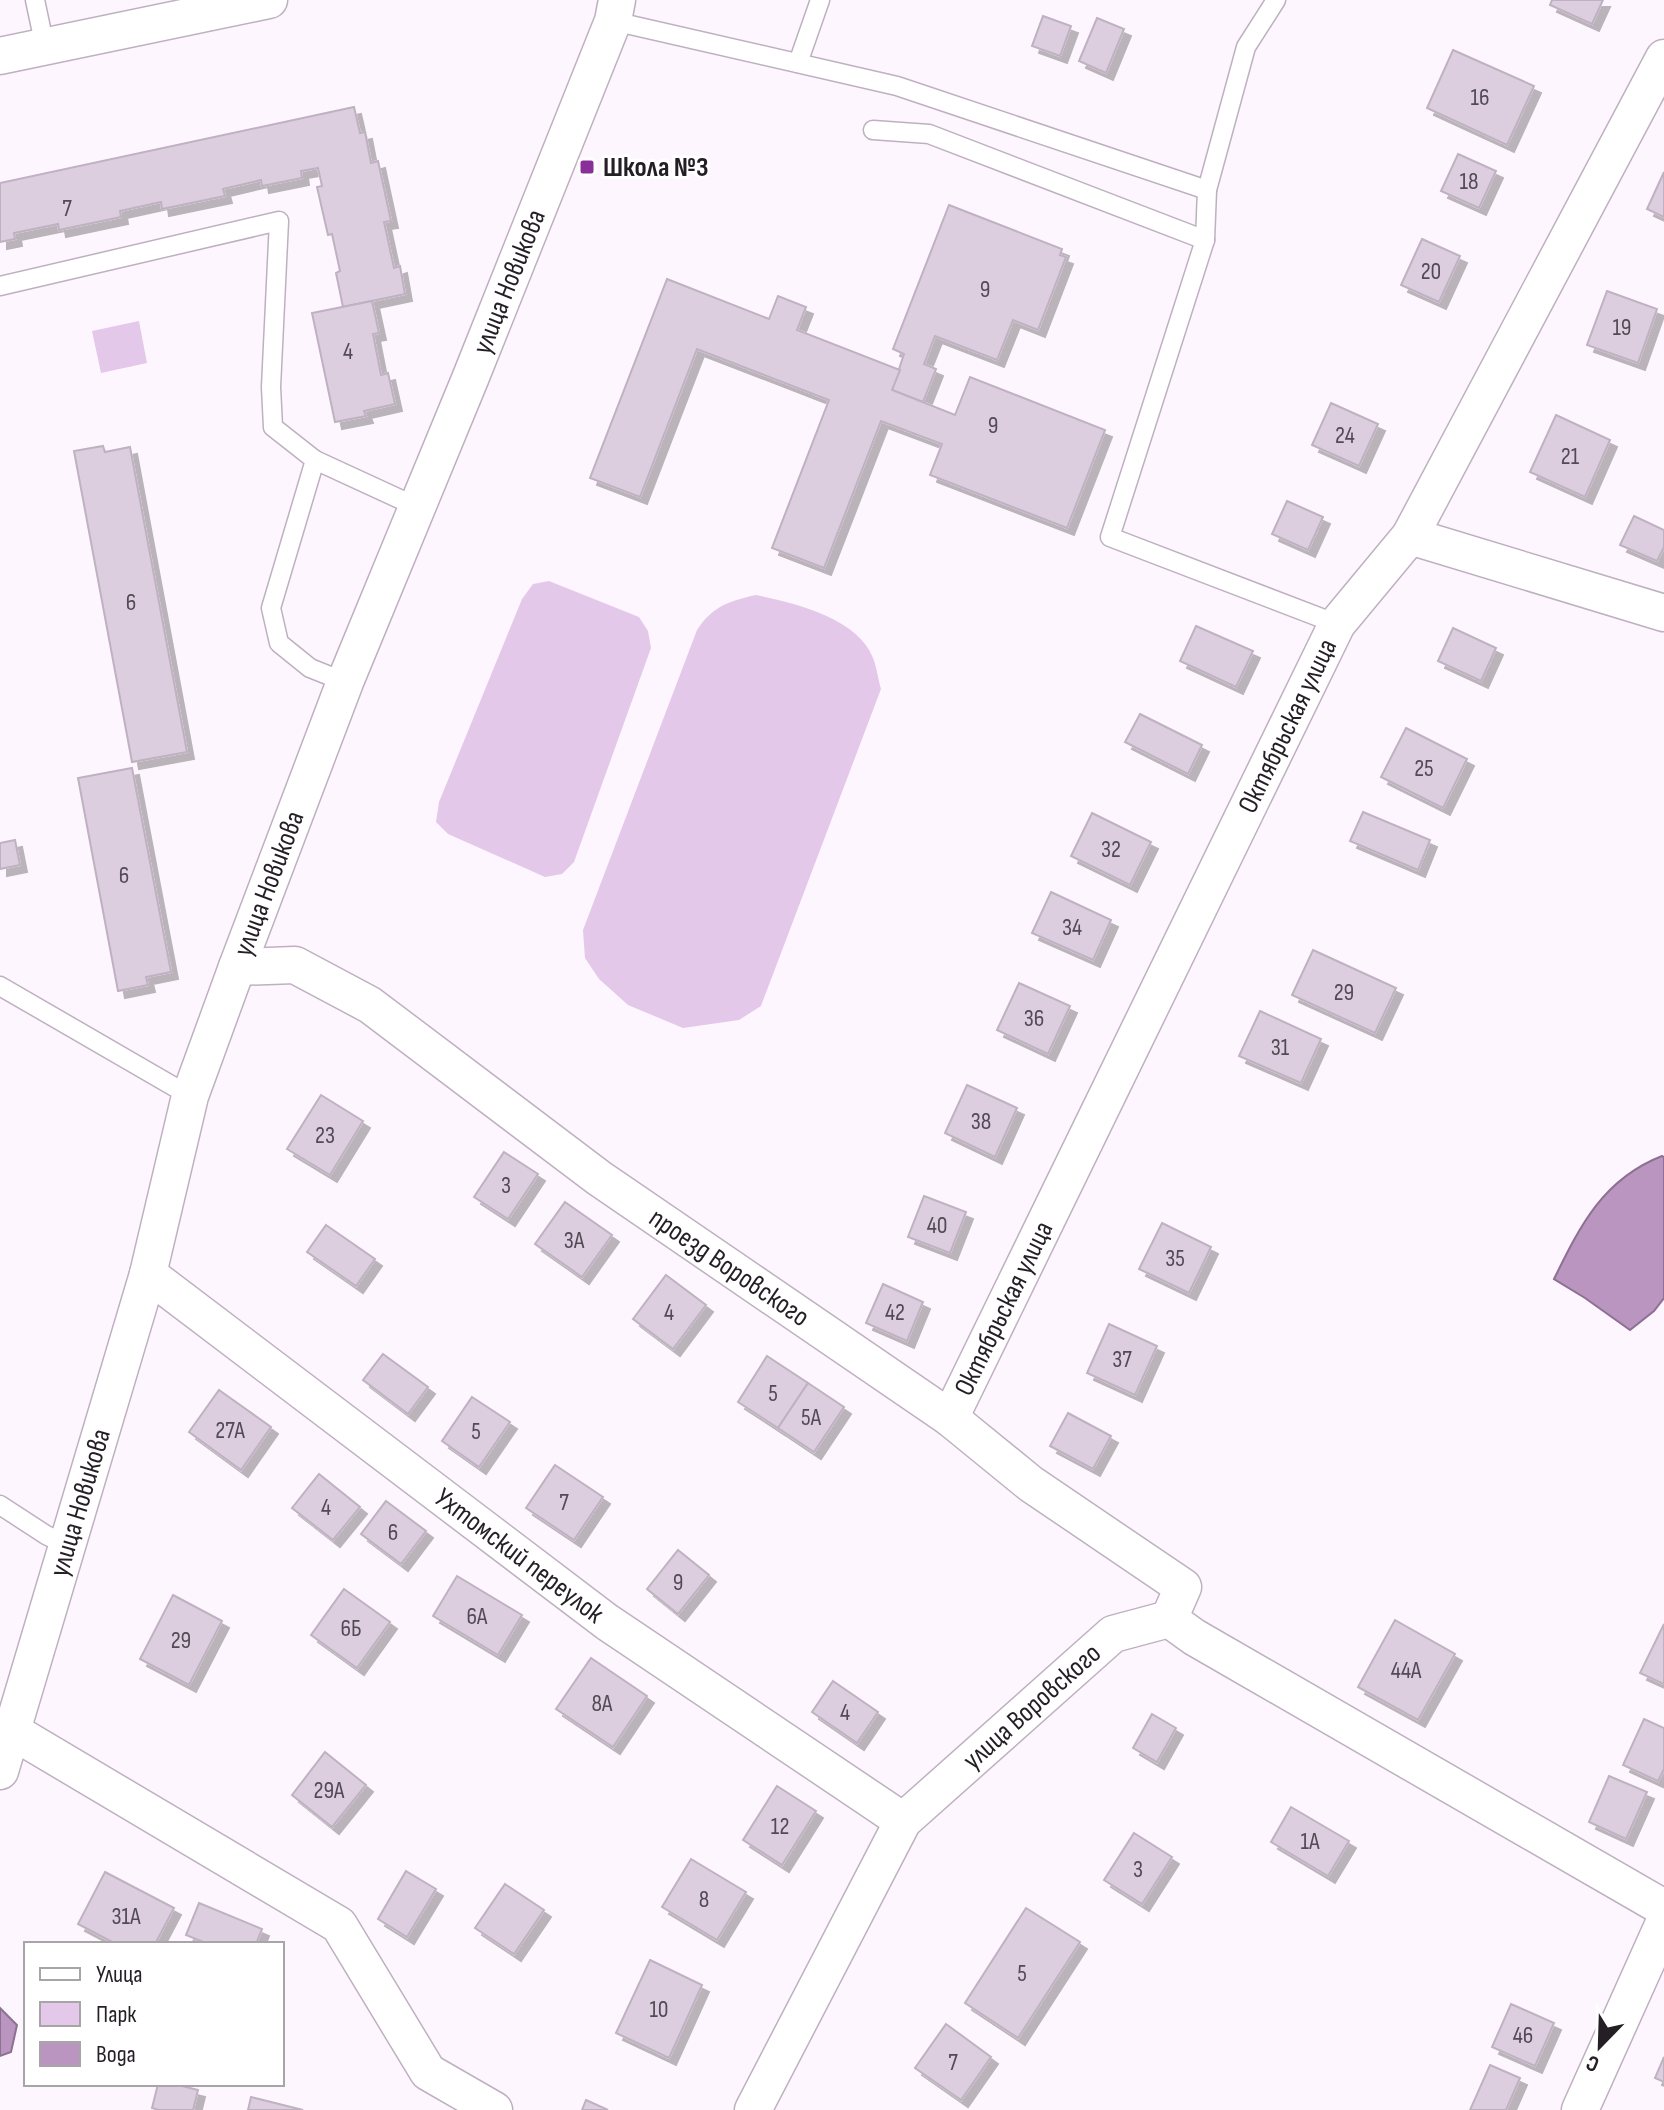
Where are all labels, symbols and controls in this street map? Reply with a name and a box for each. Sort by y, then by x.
house number: 16 [1471,83,1489,112]
place label: Школа №3 [603,151,709,184]
marker: Школа №3 [578,158,596,176]
house number: 18 [1460,167,1478,196]
house number: 7 [62,194,72,223]
street label: улица Новикова [465,205,552,359]
house number: 20 [1421,257,1441,286]
house number: 9 [980,275,990,304]
house number: 19 [1612,313,1632,342]
house number: 4 [343,337,353,366]
house number: 9 [988,411,998,440]
house number: 24 [1335,421,1355,450]
house number: 21 [1561,442,1580,471]
house number: 6 [126,588,136,617]
street label: Октябрьская улица [1231,633,1344,818]
house number: 25 [1414,754,1434,783]
street label: улица Новикова [226,806,311,961]
house number: 32 [1101,835,1121,864]
house number: 6 [119,861,129,890]
house number: 34 [1062,913,1082,942]
house number: 29 [1334,978,1354,1007]
house number: 36 [1024,1004,1044,1033]
house number: 31 [1271,1033,1290,1062]
house number: 38 [971,1107,991,1136]
house number: 23 [315,1121,335,1150]
house number: 3 [501,1171,511,1200]
street label: проезд Воровского [643,1201,816,1333]
house number: 40 [927,1211,947,1240]
street label: Октябрьская улица [947,1216,1060,1401]
house number: 3А [564,1226,585,1255]
house number: 35 [1165,1244,1185,1273]
house number: 4 [664,1298,674,1327]
house number: 42 [885,1298,905,1327]
house number: 37 [1112,1345,1132,1374]
house number: 5 [768,1379,778,1408]
house number: 5А [801,1403,822,1432]
house number: 27А [215,1416,245,1445]
house number: 5 [471,1417,481,1446]
street label: улица Новикова [42,1425,118,1580]
street label: Ухтомский переулок [428,1481,611,1630]
house number: 7 [559,1488,569,1517]
house number: 4 [321,1493,331,1522]
house number: 6 [388,1518,398,1547]
house number: 9 [673,1568,683,1597]
house number: 6А [467,1602,488,1631]
house number: 6Б [340,1614,362,1643]
house number: 29 [171,1626,191,1655]
street label: улица Воровского [956,1636,1107,1776]
house number: 44А [1391,1656,1422,1685]
house number: 8А [592,1689,613,1718]
house number: 4 [840,1698,850,1727]
house number: 29А [314,1776,345,1805]
house number: 12 [771,1812,789,1841]
house number: 1А [1300,1827,1320,1856]
house number: 3 [1133,1855,1143,1884]
house number: 8 [699,1885,709,1914]
house number: 31А [111,1902,141,1931]
legend [24,1942,284,2086]
house number: 5 [1017,1959,1027,1988]
text: Улица [96,1960,142,1989]
house number: 10 [649,1995,669,2024]
text: Парк [96,2000,137,2029]
north arrow [1560,2006,1640,2086]
house number: 46 [1513,2021,1533,2050]
text: Вода [96,2040,136,2069]
house number: 7 [948,2048,958,2077]
text: С [1582,2048,1603,2078]

